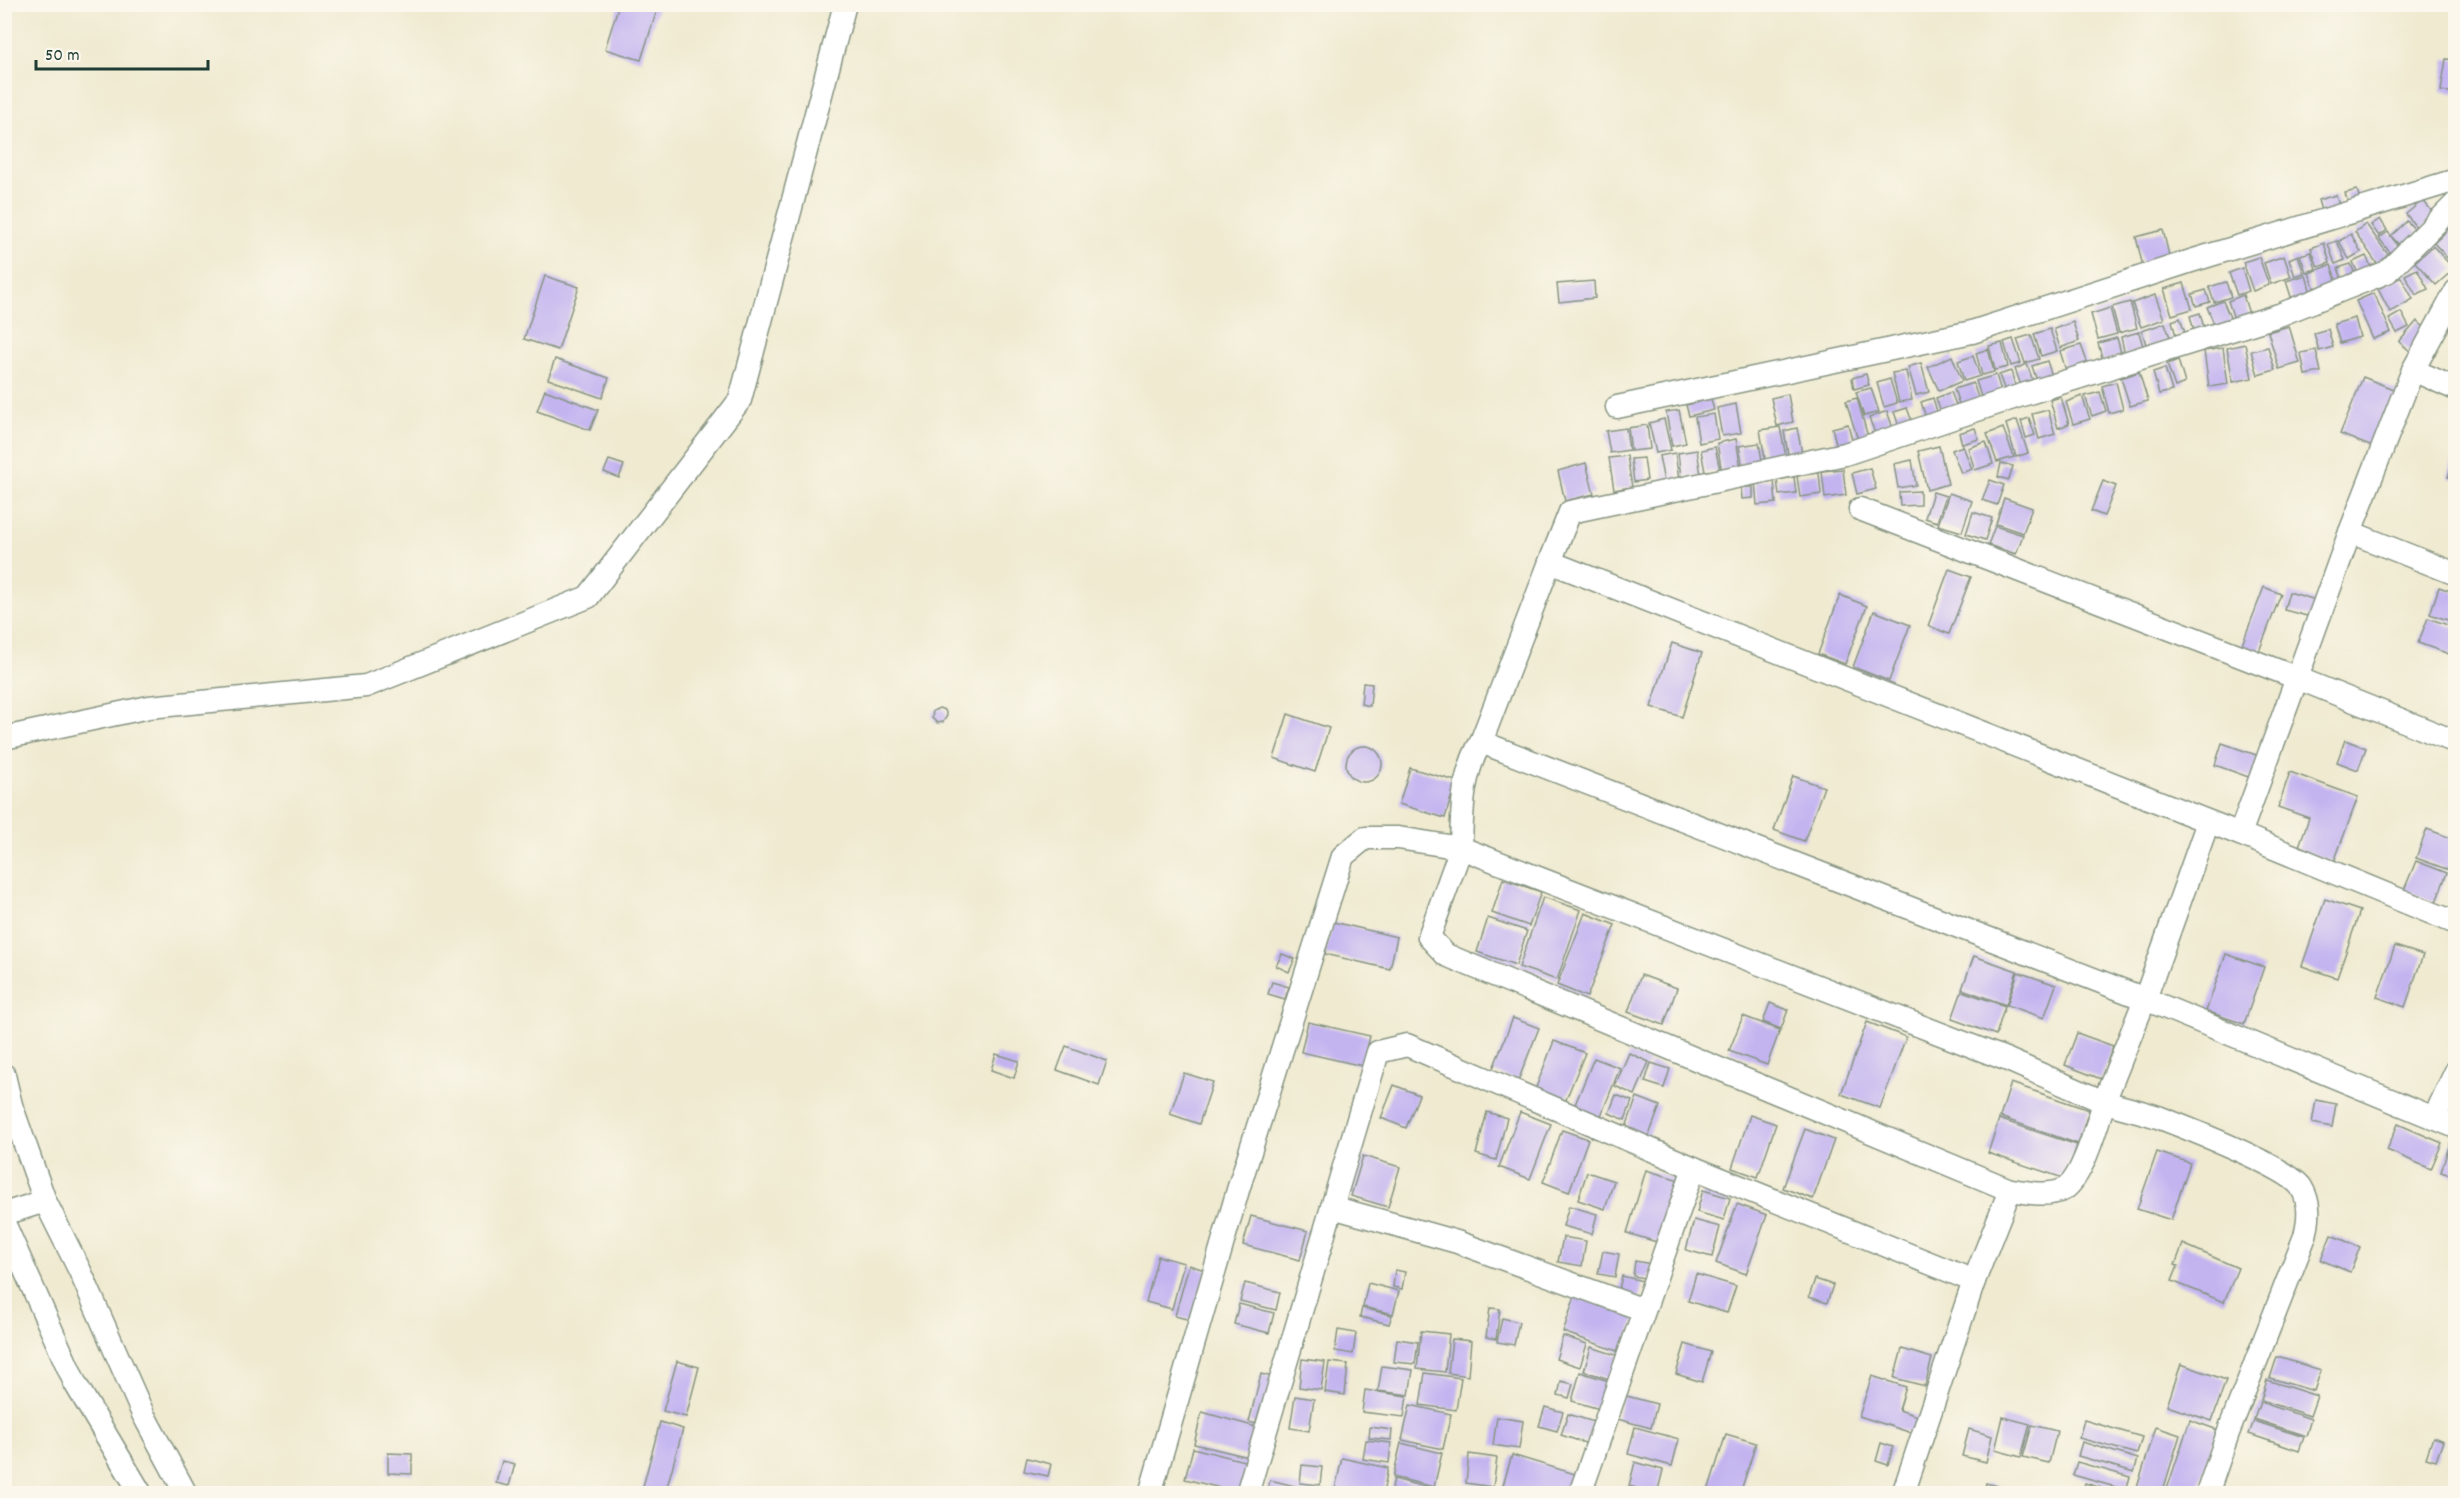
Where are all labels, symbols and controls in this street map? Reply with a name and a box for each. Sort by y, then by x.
scale bar [36,33,208,71]
text: 50 m [45,44,80,69]

